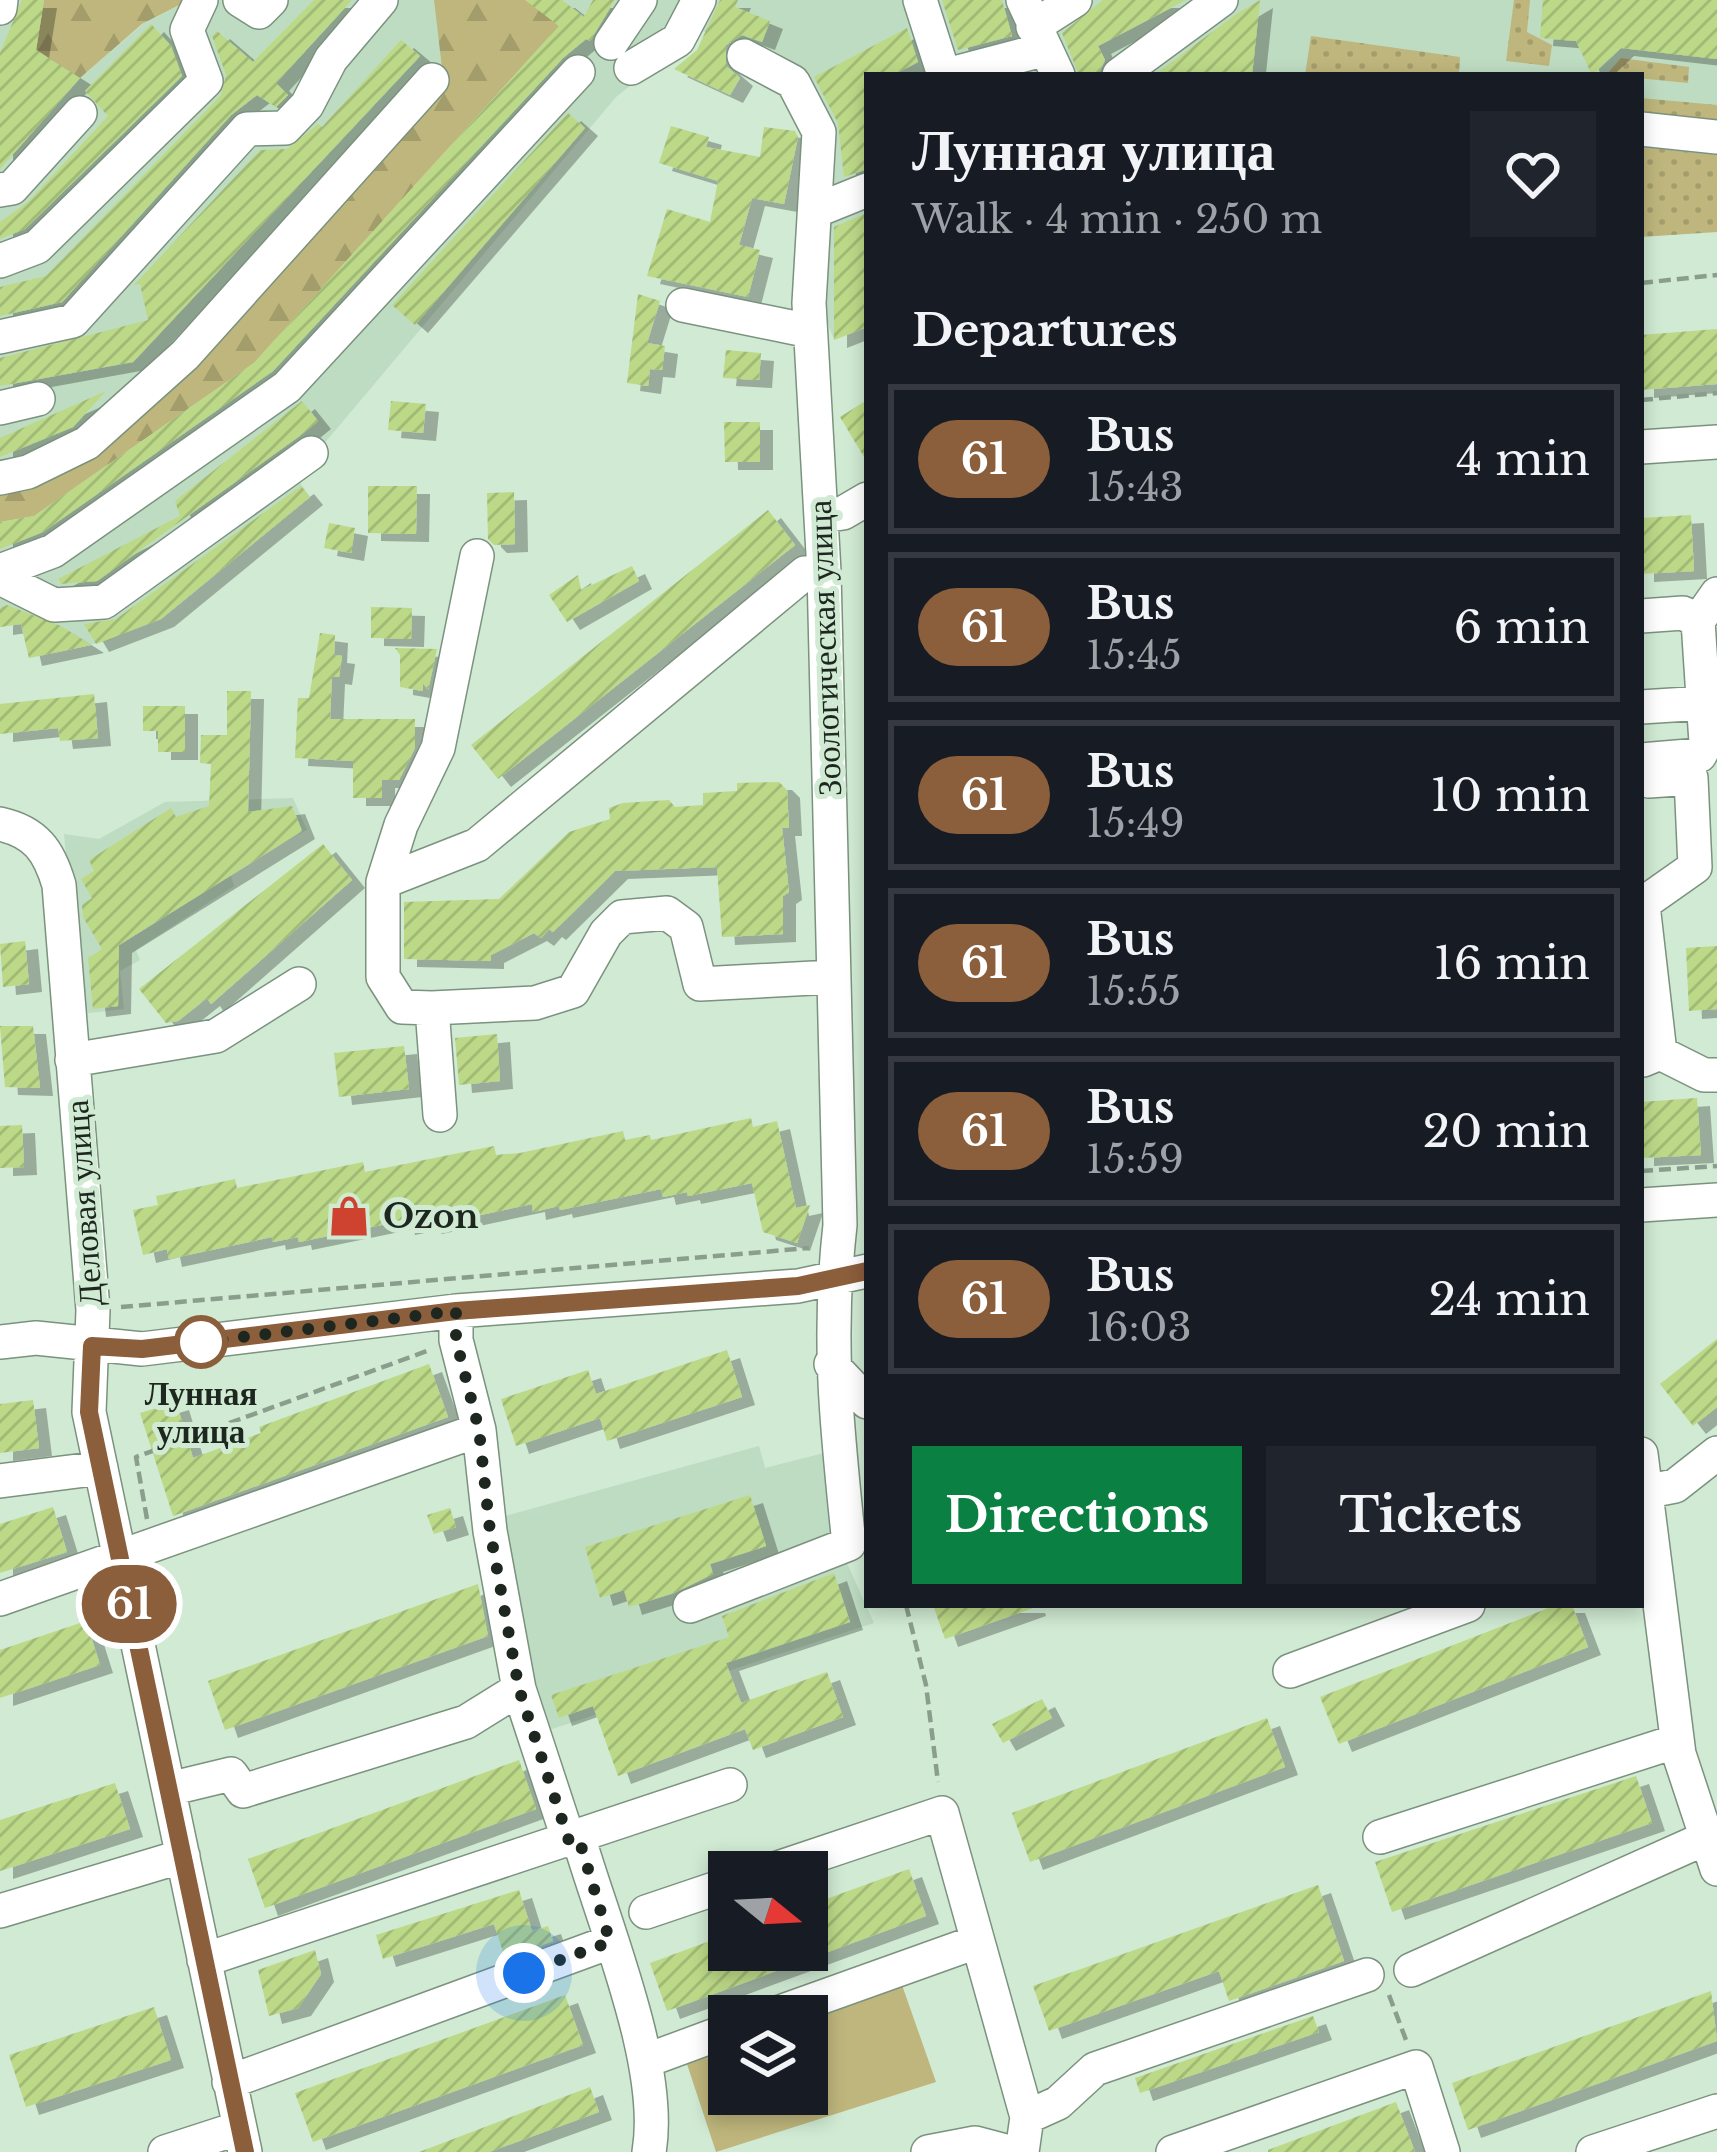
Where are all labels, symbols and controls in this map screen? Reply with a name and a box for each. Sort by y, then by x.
button: heart [1470,111,1596,237]
text: Лунная улица [912,115,1275,185]
text: Walk · 4 min · 250 m [912,195,1322,244]
text: Departures [912,302,1178,358]
text: Bus [1086,407,1174,463]
text: 4 min [1456,431,1590,487]
text: 61 [961,433,1007,485]
text: 15:43 [1086,463,1184,512]
street label: Зоологическая улица [799,499,850,797]
text: Bus [1086,575,1174,631]
text: 6 min [1454,599,1590,655]
text: 61 [961,601,1007,653]
text: 15:45 [1086,631,1182,680]
text: Bus [1086,743,1174,799]
text: 10 min [1430,767,1590,823]
text: 61 [961,769,1007,821]
text: 15:49 [1086,799,1185,848]
text: Bus [1086,911,1174,967]
text: 16 min [1433,935,1590,991]
text: 61 [961,937,1007,989]
text: 15:55 [1086,967,1181,1016]
text: Bus [1086,1079,1174,1135]
street label: Деловая улица [56,1098,111,1307]
text: 20 min [1423,1103,1590,1159]
text: 61 [961,1105,1007,1157]
text: 15:59 [1086,1135,1184,1184]
shop icon: Ozon [326,1193,372,1239]
place label: Ozon [383,1196,478,1237]
text: Bus [1086,1247,1174,1303]
text: 24 min [1428,1271,1590,1327]
text: 61 [961,1273,1007,1325]
text: 16:03 [1086,1303,1191,1352]
marker: Лунная улица [176,1317,226,1367]
place label: Лунная улица [145,1373,257,1452]
button: Directions [912,1446,1242,1584]
button: Tickets [1266,1446,1596,1584]
line badge: 61 [75,1565,183,1643]
text: 61 [106,1578,152,1630]
north arrow [708,1851,828,1971]
map controls [708,1851,828,2115]
your location [494,1943,554,2003]
button: layers [708,1995,828,2115]

